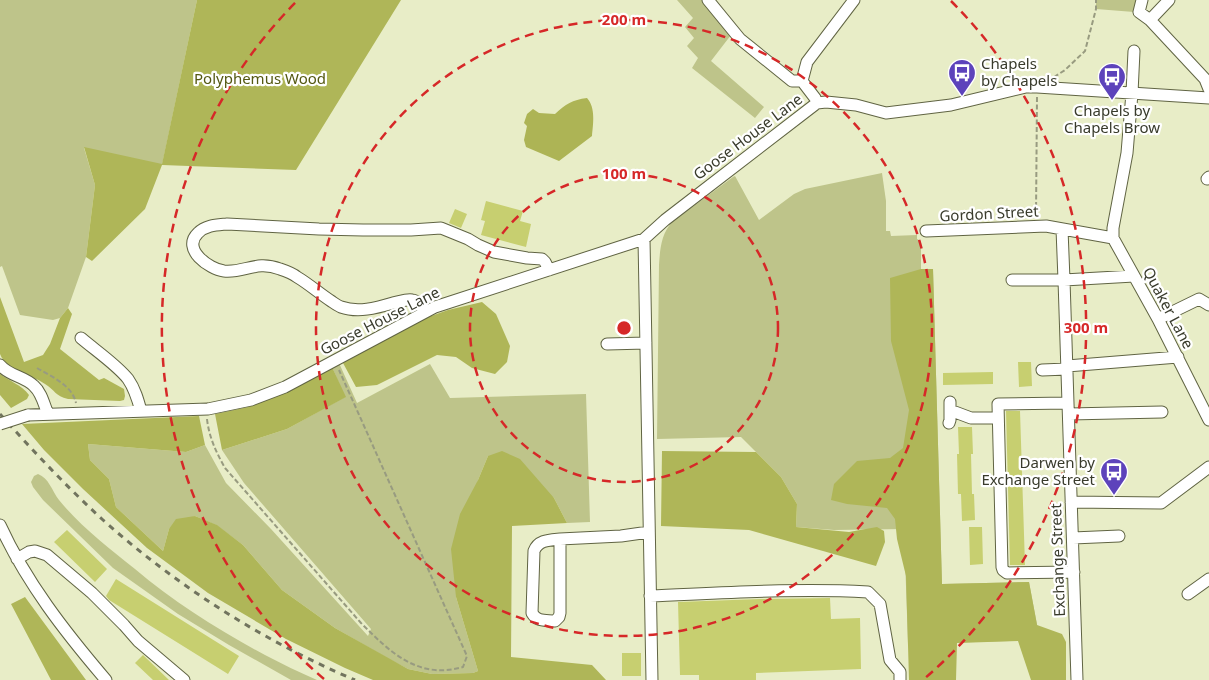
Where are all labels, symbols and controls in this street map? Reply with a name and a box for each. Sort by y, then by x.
text: 200 m [602,9,646,29]
place label: Chapels by Chapels [981,53,1057,90]
bus stop icon: Chapels by Chapels [947,58,977,97]
bus stop icon: Chapels by Chapels Brow [1097,62,1127,101]
park label: Polyphemus Wood [194,68,326,88]
street label: Goose House Lane [689,89,806,184]
place label: Chapels by Chapels Brow [1064,100,1160,137]
text: 100 m [602,163,646,183]
street label: Gordon Street [939,200,1040,226]
street label: Quaker Lane [1139,263,1199,352]
street label: Goose House Lane [316,281,443,359]
text: 300 m [1064,317,1108,337]
centre of rings [615,319,633,337]
place label: Darwen by Exchange Street [981,452,1096,489]
bus stop icon: Darwen by Exchange Street [1099,457,1129,496]
street label: Exchange Street [1045,502,1069,617]

